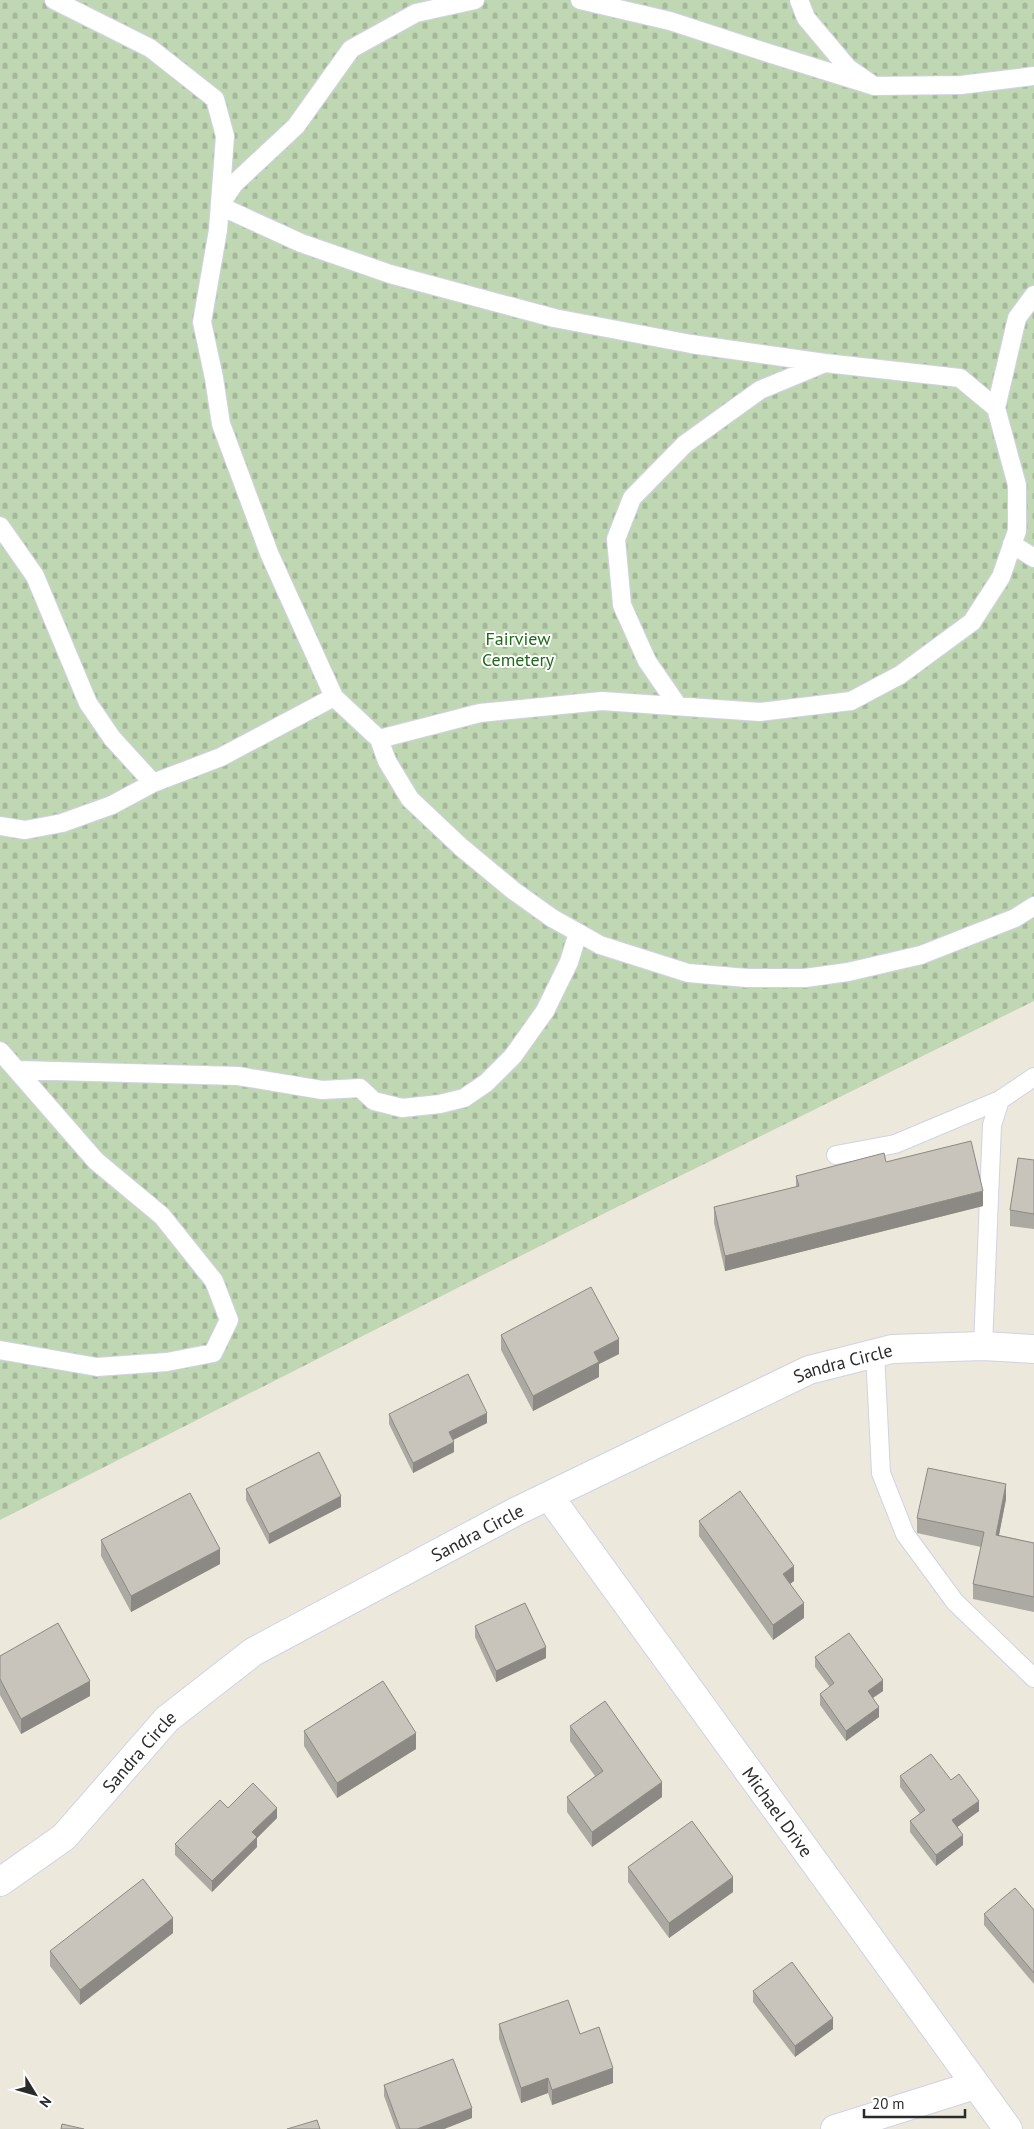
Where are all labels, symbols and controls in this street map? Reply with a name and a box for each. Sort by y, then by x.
park label: Fairview Cemetery [482,627,555,671]
street label: Sandra Circle [789,1338,895,1387]
street label: Sandra Circle [427,1498,527,1566]
street label: Sandra Circle [97,1705,180,1797]
street label: Michael Drive [738,1762,818,1861]
north arrow [10,2069,60,2119]
scale bar [864,2086,965,2118]
text: N [35,2093,55,2111]
text: 20 m [872,2094,905,2113]

